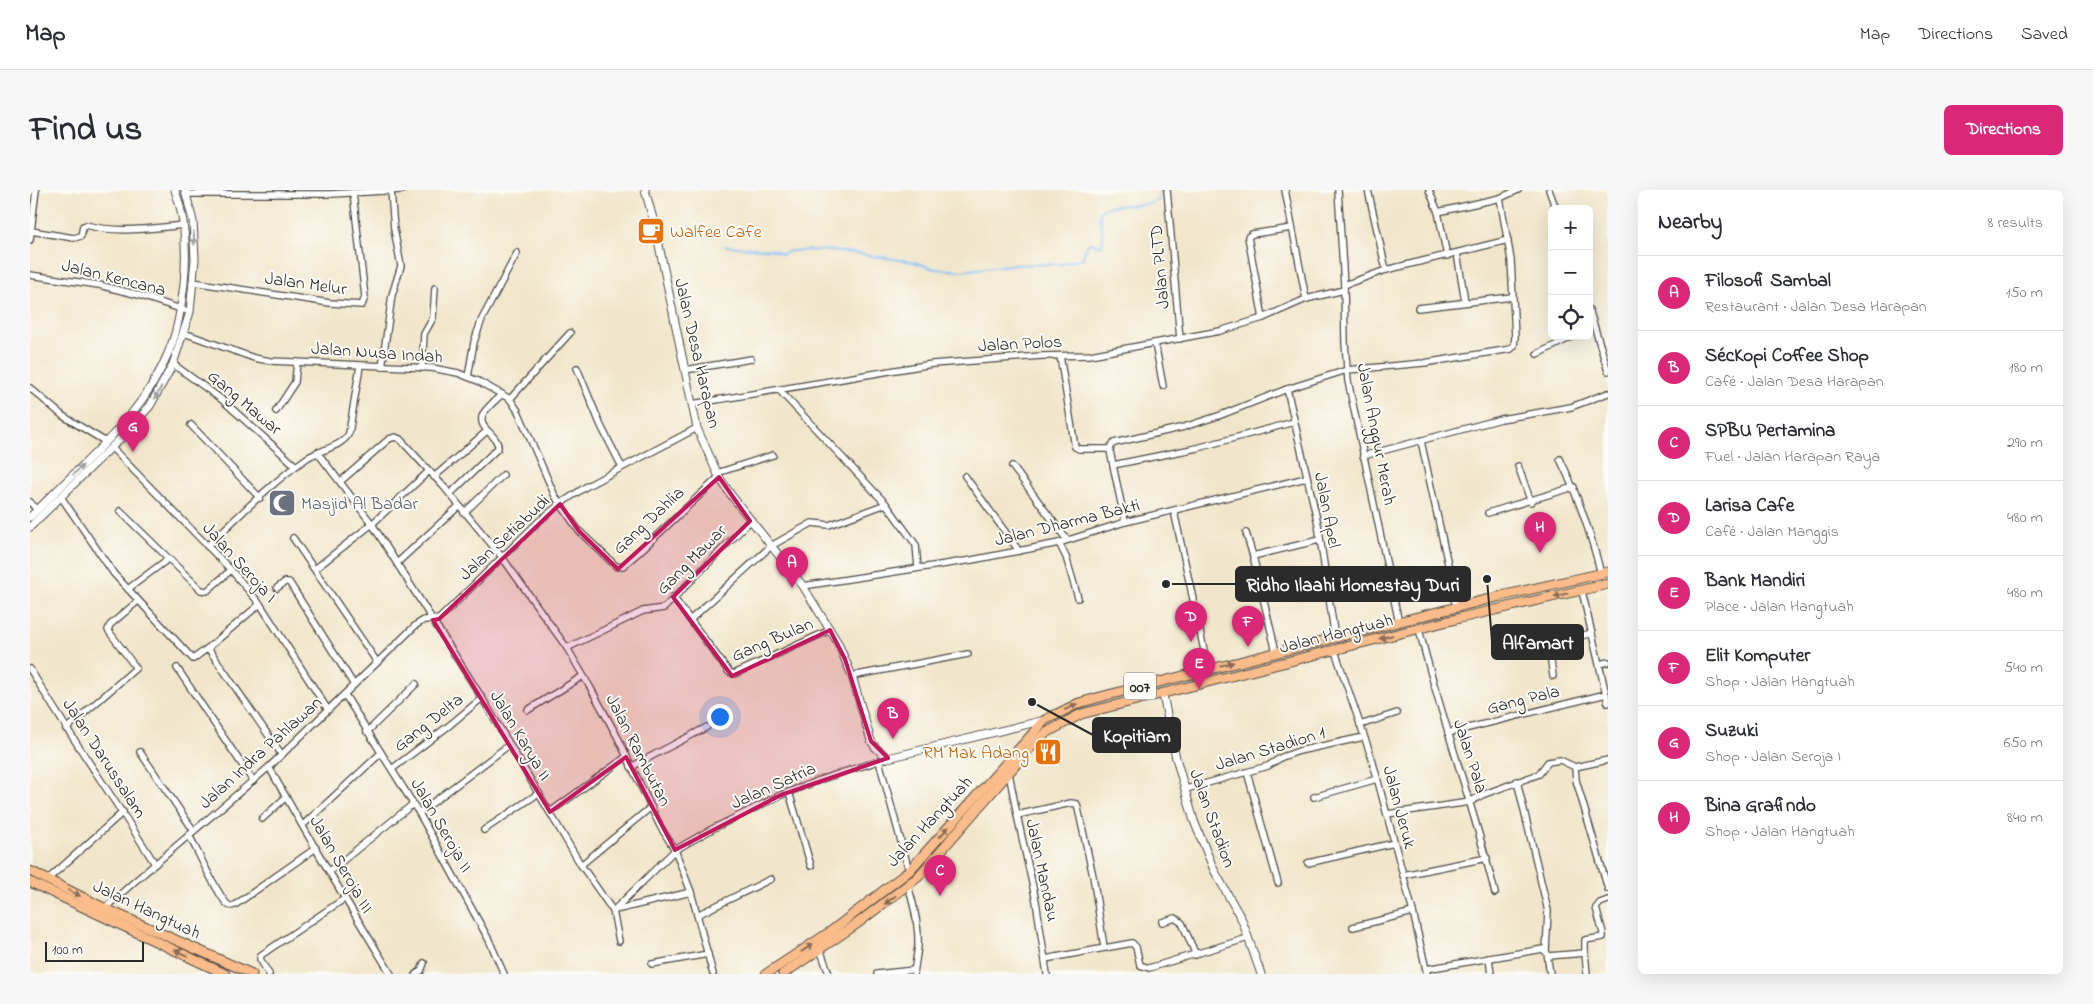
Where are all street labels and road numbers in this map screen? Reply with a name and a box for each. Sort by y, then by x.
street label: Jalan PLTD [1144,224,1178,310]
street label: Jalan Kencana [59,253,168,304]
street label: Jalan Melur [263,266,349,304]
street label: Jalan Desa Harapan [666,276,726,431]
street label: Jalan Polos [977,330,1063,360]
street label: Jalan Nusa Indah [310,336,444,372]
street label: Jalan Anggur Merah [1348,361,1402,508]
street label: Gang Mawar [200,365,287,444]
street label: Jalan Apel [1306,470,1346,550]
street label: Gang Dahlia [608,481,692,562]
street label: Jalan Setiabudi [454,489,557,588]
street label: Jalan Dharma Bakti [992,493,1143,555]
street label: Jalan Seroja I [195,517,282,610]
street label: Gang Mawar [651,519,735,602]
street label: Jalan Hangtuah [1277,608,1396,663]
street label: Gang Bulan [728,612,818,671]
road number: 007 [1124,672,1156,700]
street label: Gang Pala [1484,679,1563,724]
street label: Jalan Karya II [482,686,557,786]
street label: Gang Delta [389,688,470,760]
street label: Jalan Rambutan [598,690,677,812]
street label: Jalan Indra Pahlawan [194,691,329,816]
street label: Jalan Darussalam [55,694,152,824]
street label: Jalan Pala [1445,716,1493,797]
street label: Jalan Stadion 1 [1212,721,1329,779]
street label: Jalan Satria [727,757,820,817]
street label: Jalan Jeruk [1374,763,1422,852]
street label: Jalan Stadion [1181,766,1241,872]
street label: Jalan Hangtuah [881,771,980,874]
street label: Jalan Seroja II [403,774,478,878]
street label: Jalan Seroja III [302,811,379,919]
street label: Jalan Mandau [1017,817,1065,924]
street label: Jalan Hangtuah [88,874,204,948]

